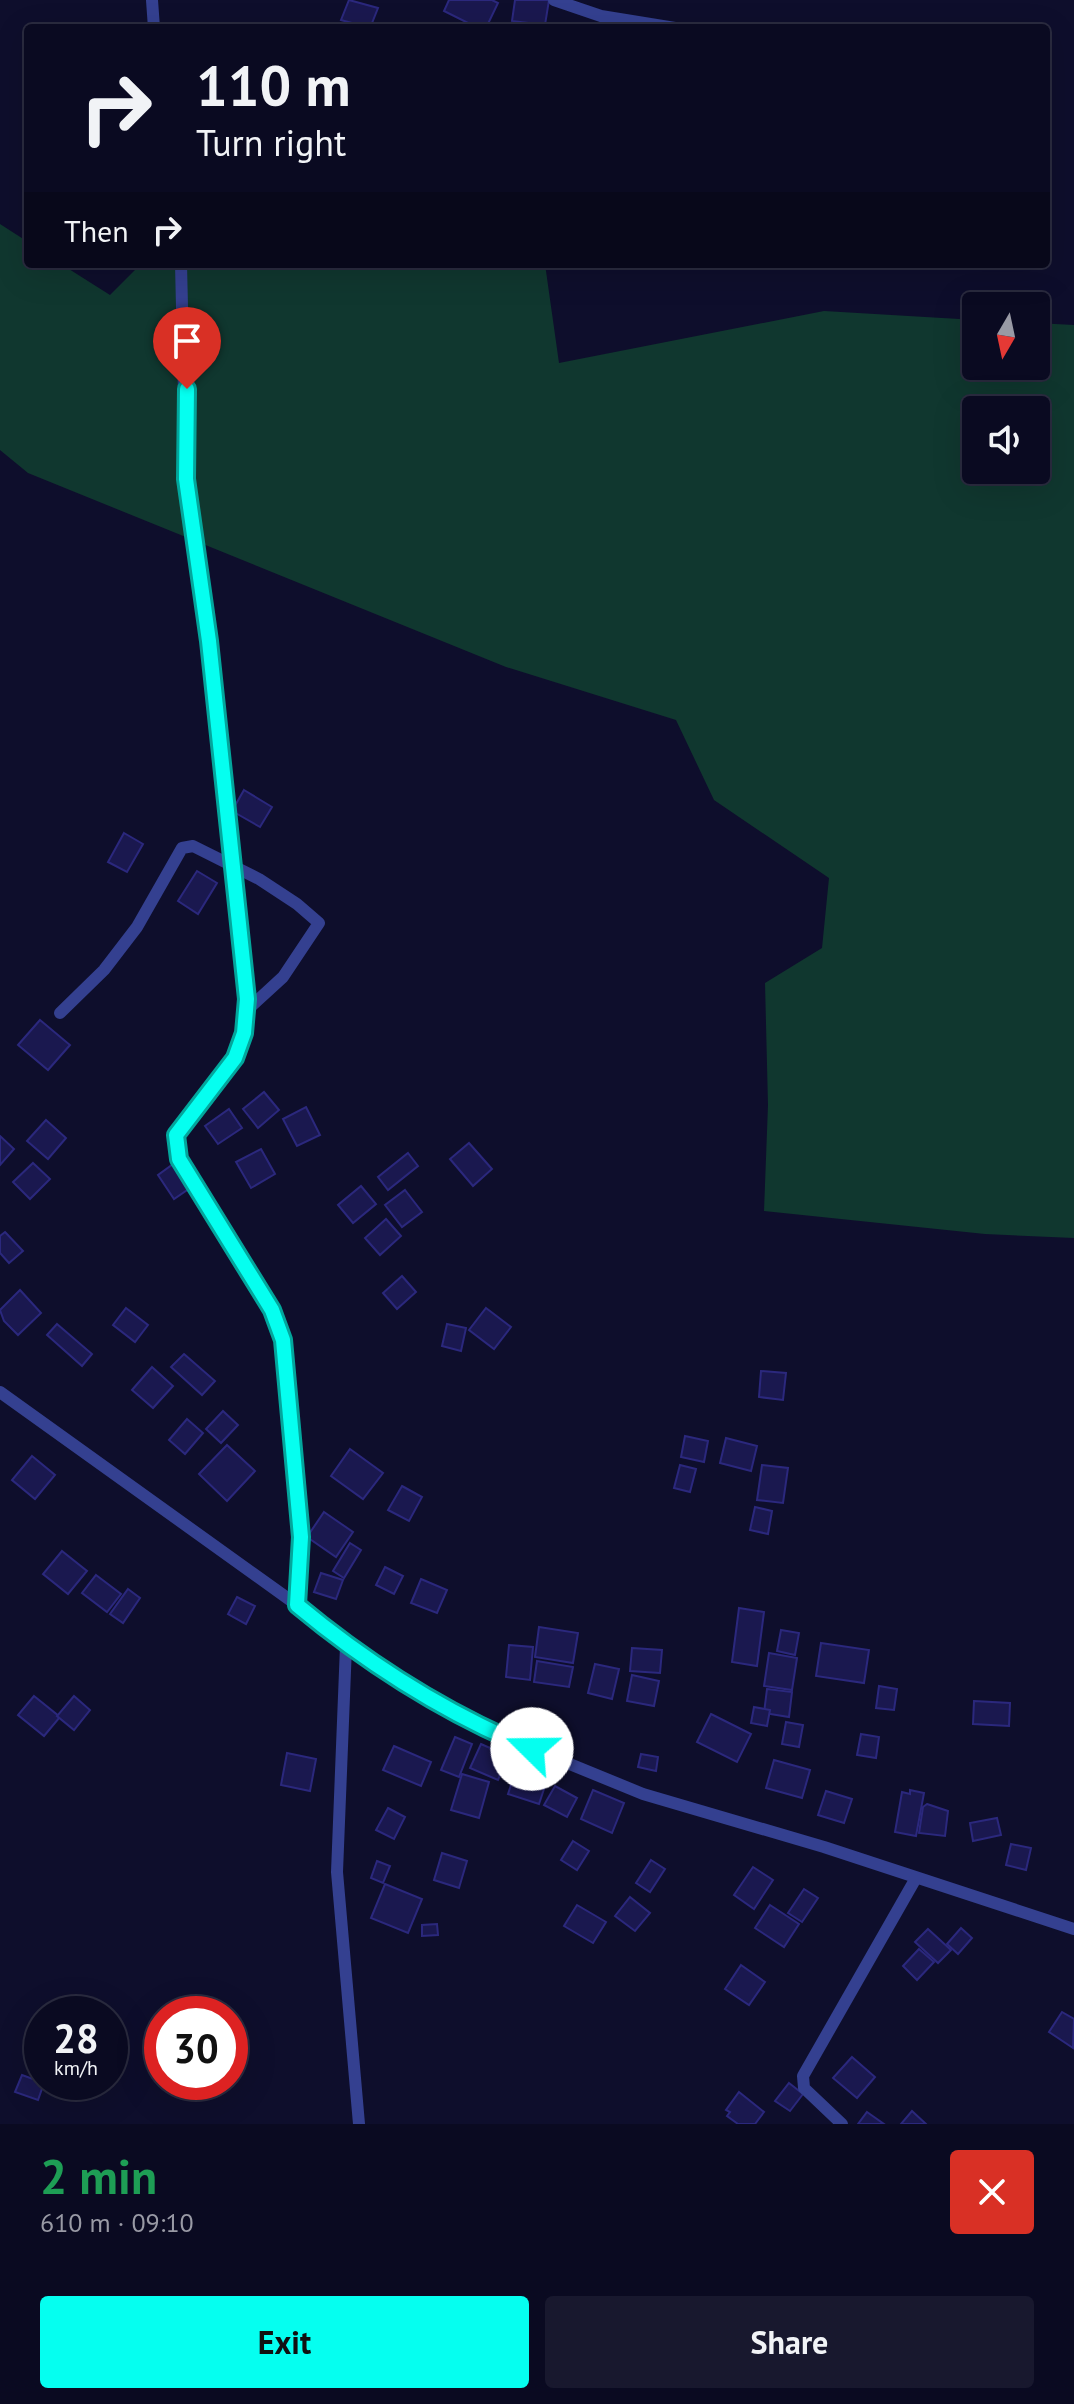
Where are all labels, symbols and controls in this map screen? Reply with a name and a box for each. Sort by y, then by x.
text: 110 m [196,49,351,121]
icon: right [64,56,168,160]
text: Turn right [196,119,346,166]
icon: right [145,208,189,252]
text: Then [64,211,129,250]
north arrow [962,292,1050,380]
map controls [962,292,1050,484]
pin [153,307,221,389]
icon: arrive [165,319,209,363]
button: sound [962,396,1050,484]
position arrow [490,1707,574,1791]
speed limit sign: 30 [144,1996,248,2100]
text: 28 [53,2012,99,2064]
text: km/h [54,2055,98,2081]
text: 2 min [40,2145,157,2207]
button: close [950,2150,1034,2234]
text: 610 m · 09:10 [40,2206,194,2239]
button: Exit [40,2296,529,2388]
button: Share [545,2296,1034,2388]

